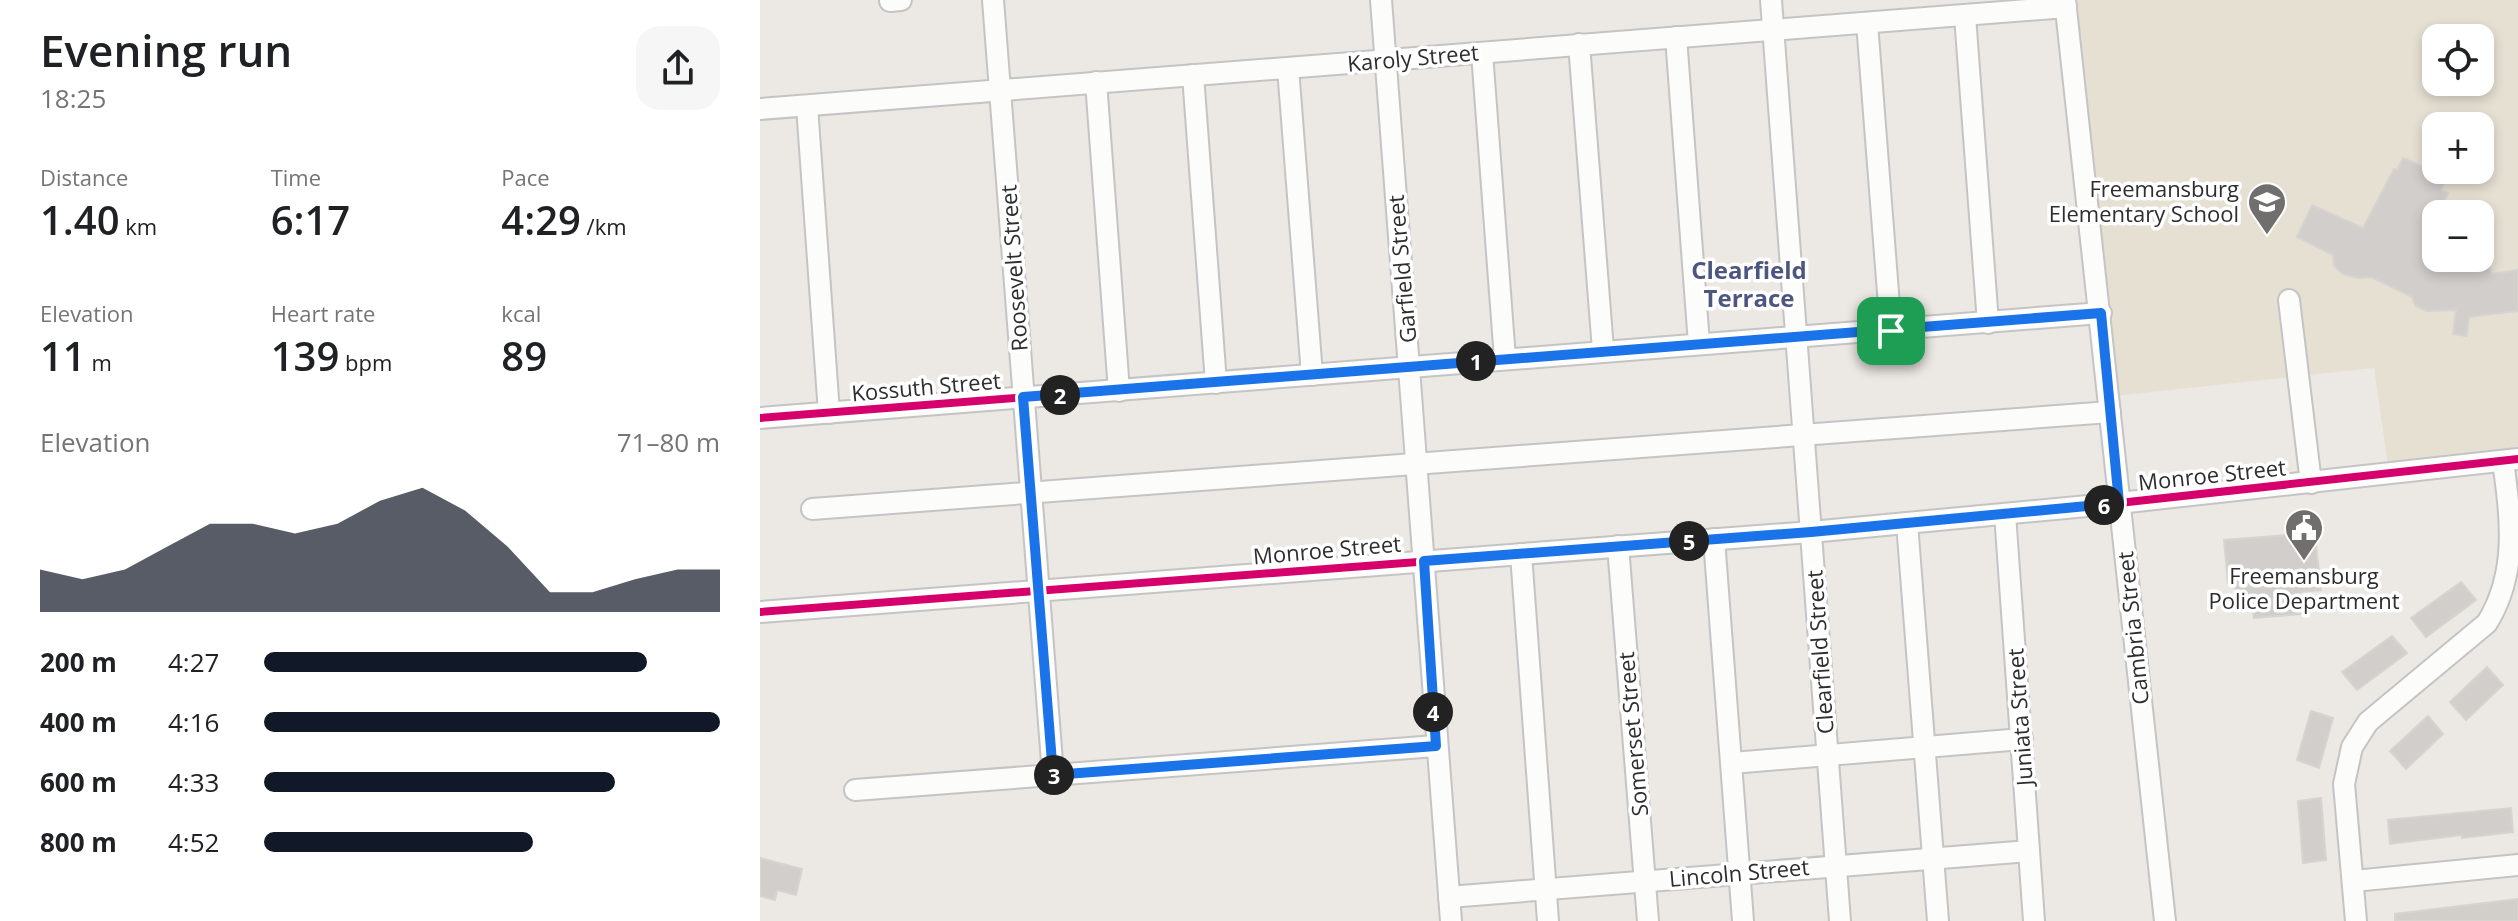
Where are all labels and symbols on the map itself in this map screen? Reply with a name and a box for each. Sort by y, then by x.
street label: Karoly Street [1346,36,1480,78]
place label: Freemansburg Elementary School [2049,173,2239,228]
school or university icon: Freemansburg Elementary School [2246,181,2288,236]
street label: Roosevelt Street [992,184,1034,352]
street label: Garfield Street [1380,194,1422,344]
district label: Clearfield Terrace [1691,253,1807,314]
pin [1857,297,1925,365]
pin: 1 [1456,341,1496,381]
street label: Kossuth Street [850,365,1002,407]
pin: 2 [1040,375,1080,415]
street label: Monroe Street [2137,451,2287,497]
pin: 6 [2084,485,2124,525]
public building icon: Freemansburg Police Department [2283,507,2325,562]
pin: 5 [1669,521,1709,561]
street label: Monroe Street [1252,528,1402,570]
street label: Cambria Street [2109,550,2155,706]
place label: Freemansburg Police Department [2208,560,2400,615]
street label: Clearfield Street [1798,569,1840,735]
street label: Juniata Street [1999,647,2039,789]
street label: Somerset Street [1610,651,1654,818]
pin: 4 [1413,692,1453,732]
pin: 3 [1034,755,1074,795]
street label: Lincoln Street [1668,851,1810,893]

